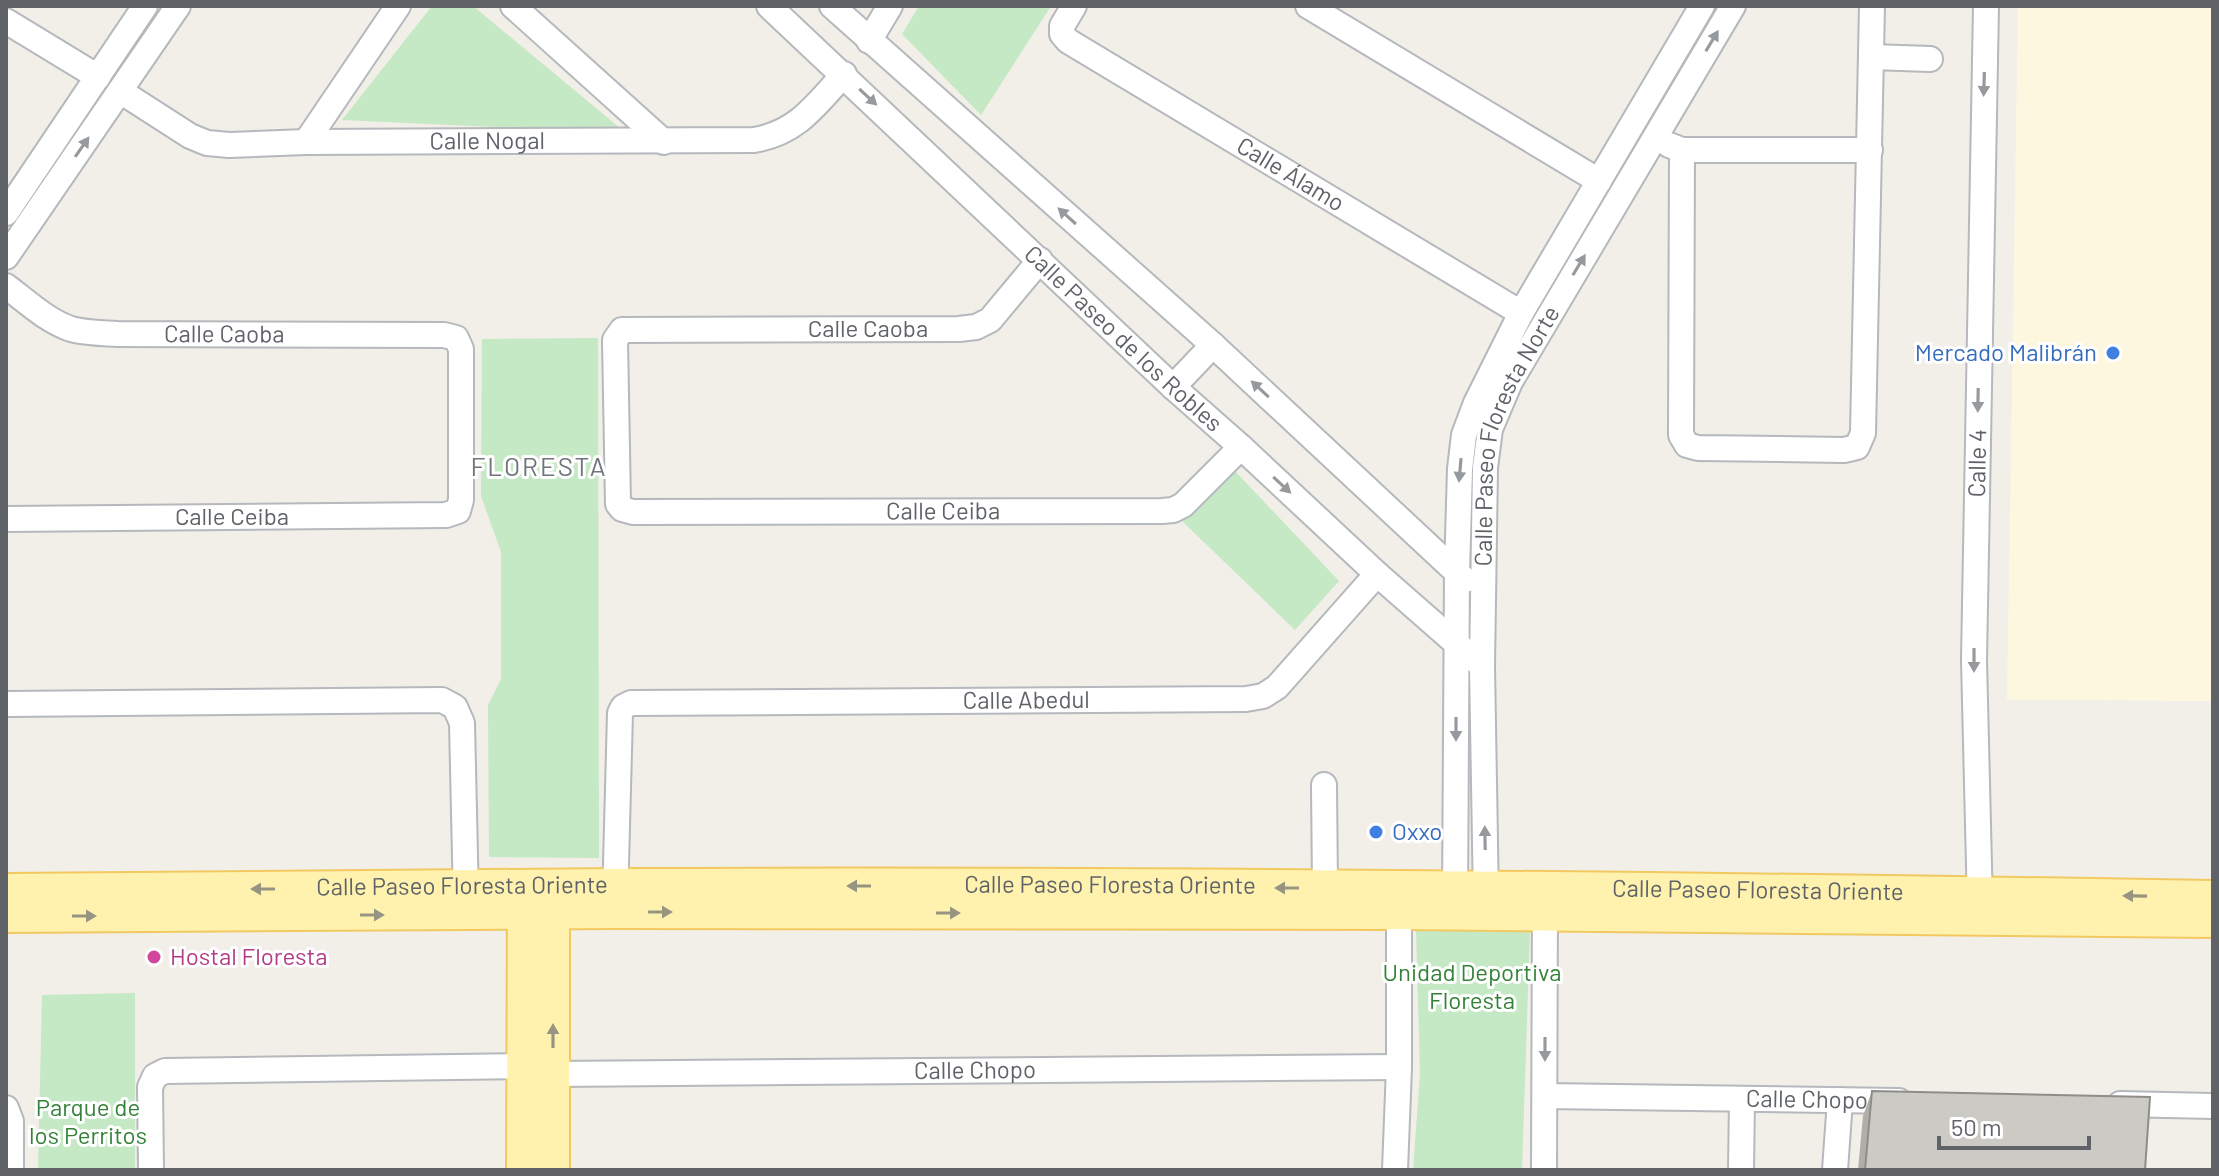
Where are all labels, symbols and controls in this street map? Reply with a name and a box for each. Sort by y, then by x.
one-way arrow [1705,30,1719,52]
one-way arrow [1977,72,1990,97]
one-way arrow [858,87,877,106]
street label: Calle Nogal [430,125,545,154]
street label: Calle Álamo [1232,130,1350,217]
one-way arrow [74,136,89,157]
one-way arrow [1057,208,1077,225]
street label: Calle Paseo de los Robles [1019,239,1229,437]
one-way arrow [1572,254,1586,276]
street label: Calle Paseo Floresta Norte [1468,300,1565,566]
street label: Calle Caoba [808,313,928,342]
street label: Calle Caoba [164,318,285,348]
place label: Mercado Malibrán [1915,337,2097,366]
marker: Mercado Malibrán [2104,344,2122,362]
one-way arrow [1251,381,1270,399]
one-way arrow [1972,388,1984,413]
street label: Calle 4 [1961,429,1991,498]
district label: FLORESTA [470,450,608,481]
one-way arrow [1454,458,1467,483]
one-way arrow [1272,476,1291,494]
street label: Calle Ceiba [886,495,1000,525]
street label: Calle Ceiba [175,501,289,530]
one-way arrow [1968,648,1980,673]
street label: Calle Abedul [963,684,1090,714]
one-way arrow [1450,717,1463,742]
place label: Oxxo [1392,816,1442,845]
marker: Oxxo [1367,823,1385,841]
one-way arrow [1478,825,1491,850]
street label: Calle Paseo Floresta Oriente [316,869,608,900]
street label: Calle Paseo Floresta Oriente [964,869,1256,899]
street label: Calle Paseo Floresta Oriente [1612,873,1904,905]
one-way arrow [846,880,871,892]
one-way arrow [1274,882,1299,894]
one-way arrow [250,883,275,895]
one-way arrow [2122,890,2147,902]
one-way arrow [648,906,673,918]
one-way arrow [936,907,961,919]
one-way arrow [360,909,385,921]
one-way arrow [72,910,97,922]
place label: Hostal Floresta [170,941,328,970]
marker: Hostal Floresta [145,948,163,966]
park label: Unidad Deportiva Floresta [1383,957,1562,1014]
one-way arrow [547,1023,559,1048]
one-way arrow [1539,1037,1551,1062]
street label: Calle Chopo [914,1054,1036,1084]
street label: Calle Chopo [1746,1083,1868,1114]
park label: Parque de los Perritos [29,1092,147,1149]
scale bar [1939,1100,2089,1150]
text: 50 m [1951,1112,2002,1141]

